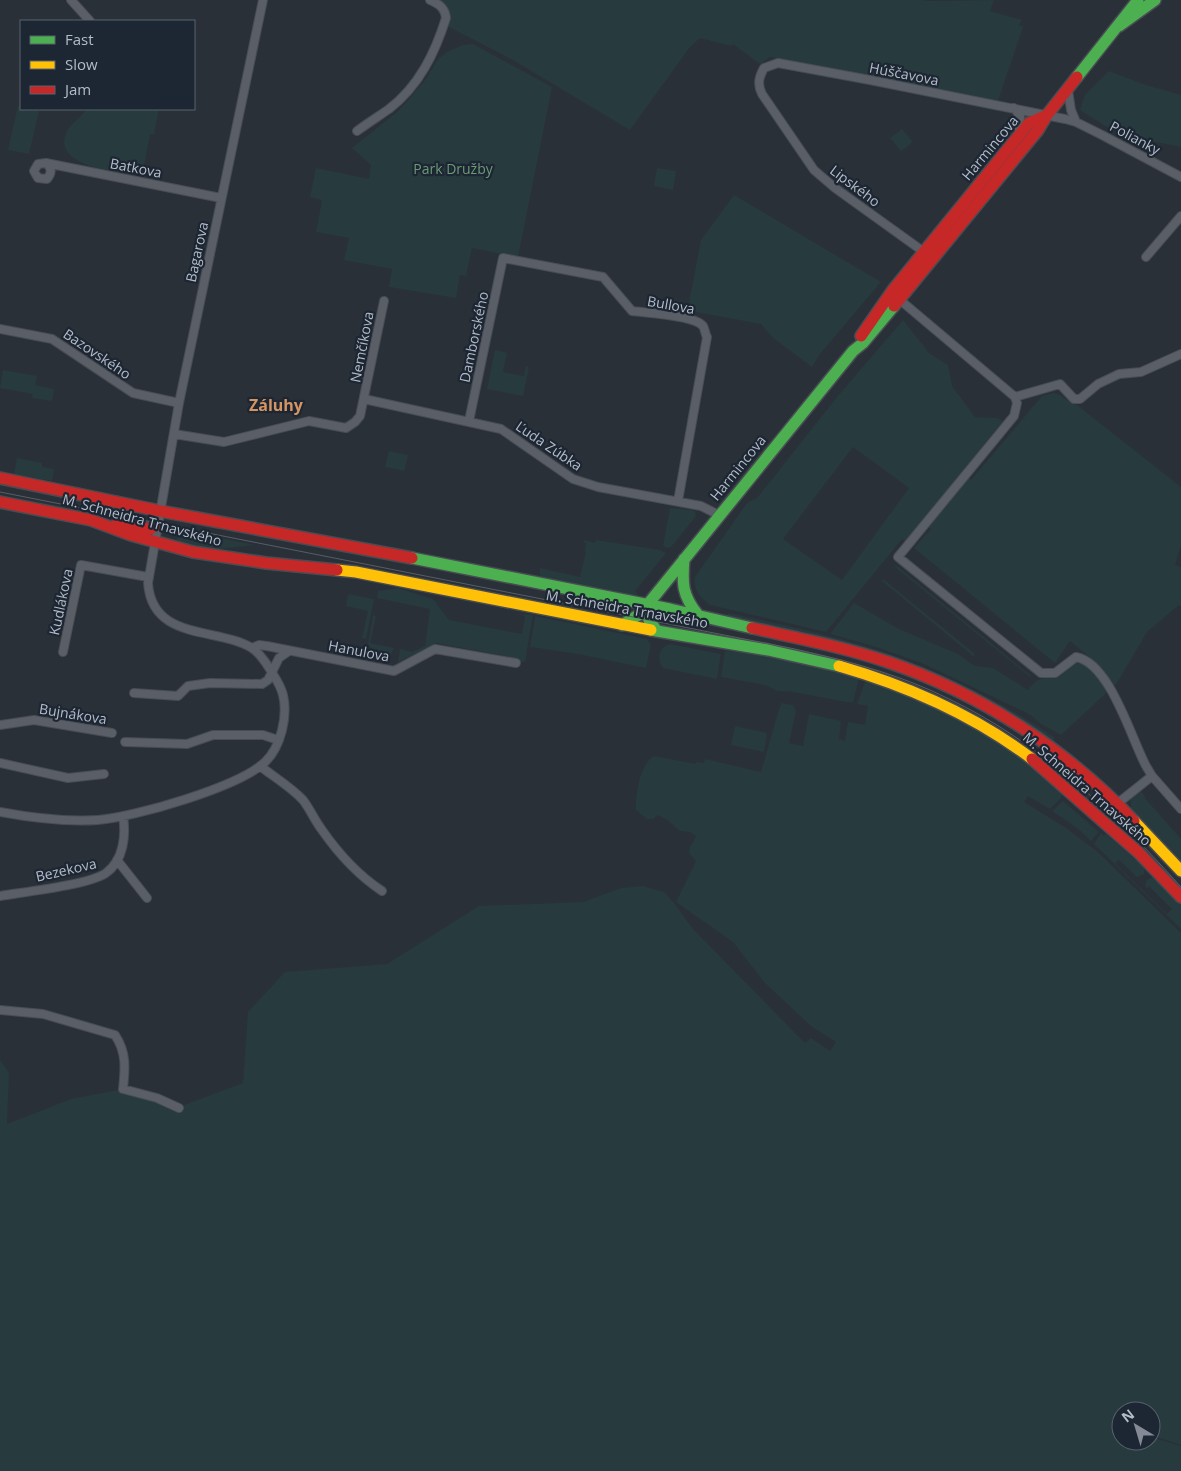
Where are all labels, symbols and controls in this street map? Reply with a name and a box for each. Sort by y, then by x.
legend [20,20,195,110]
text: Fast [65,29,94,49]
text: Slow [65,54,98,74]
street label: Húščavova [868,57,940,90]
text: Jam [63,79,91,99]
street label: Harmincova [957,111,1022,184]
street label: Polianky [1107,116,1165,159]
street label: Batkova [109,153,164,182]
park label: Park Družby [413,159,494,178]
street label: Lipského [826,160,884,211]
street label: Bagarova [181,220,212,284]
street label: Damborského [455,290,492,384]
street label: Bullova [646,291,696,318]
street label: Nemčíkova [345,310,378,384]
street label: Bazovského [60,324,135,383]
district label: Záluhy [249,394,304,416]
street label: Ľuda Zúbka [512,416,586,475]
street label: Harmincova [705,431,770,504]
street label: M. Schneidra Trnavského [60,489,224,550]
street label: Kudlákova [44,567,77,637]
street label: M. Schneidra Trnavského [545,585,710,632]
street label: Hanulova [327,635,391,666]
street label: Bujnákova [38,699,108,728]
street label: M. Schneidra Trnavského [1019,728,1156,850]
street label: Bezekova [34,853,98,886]
north arrow [1111,1401,1161,1451]
text: N [1117,1404,1138,1426]

